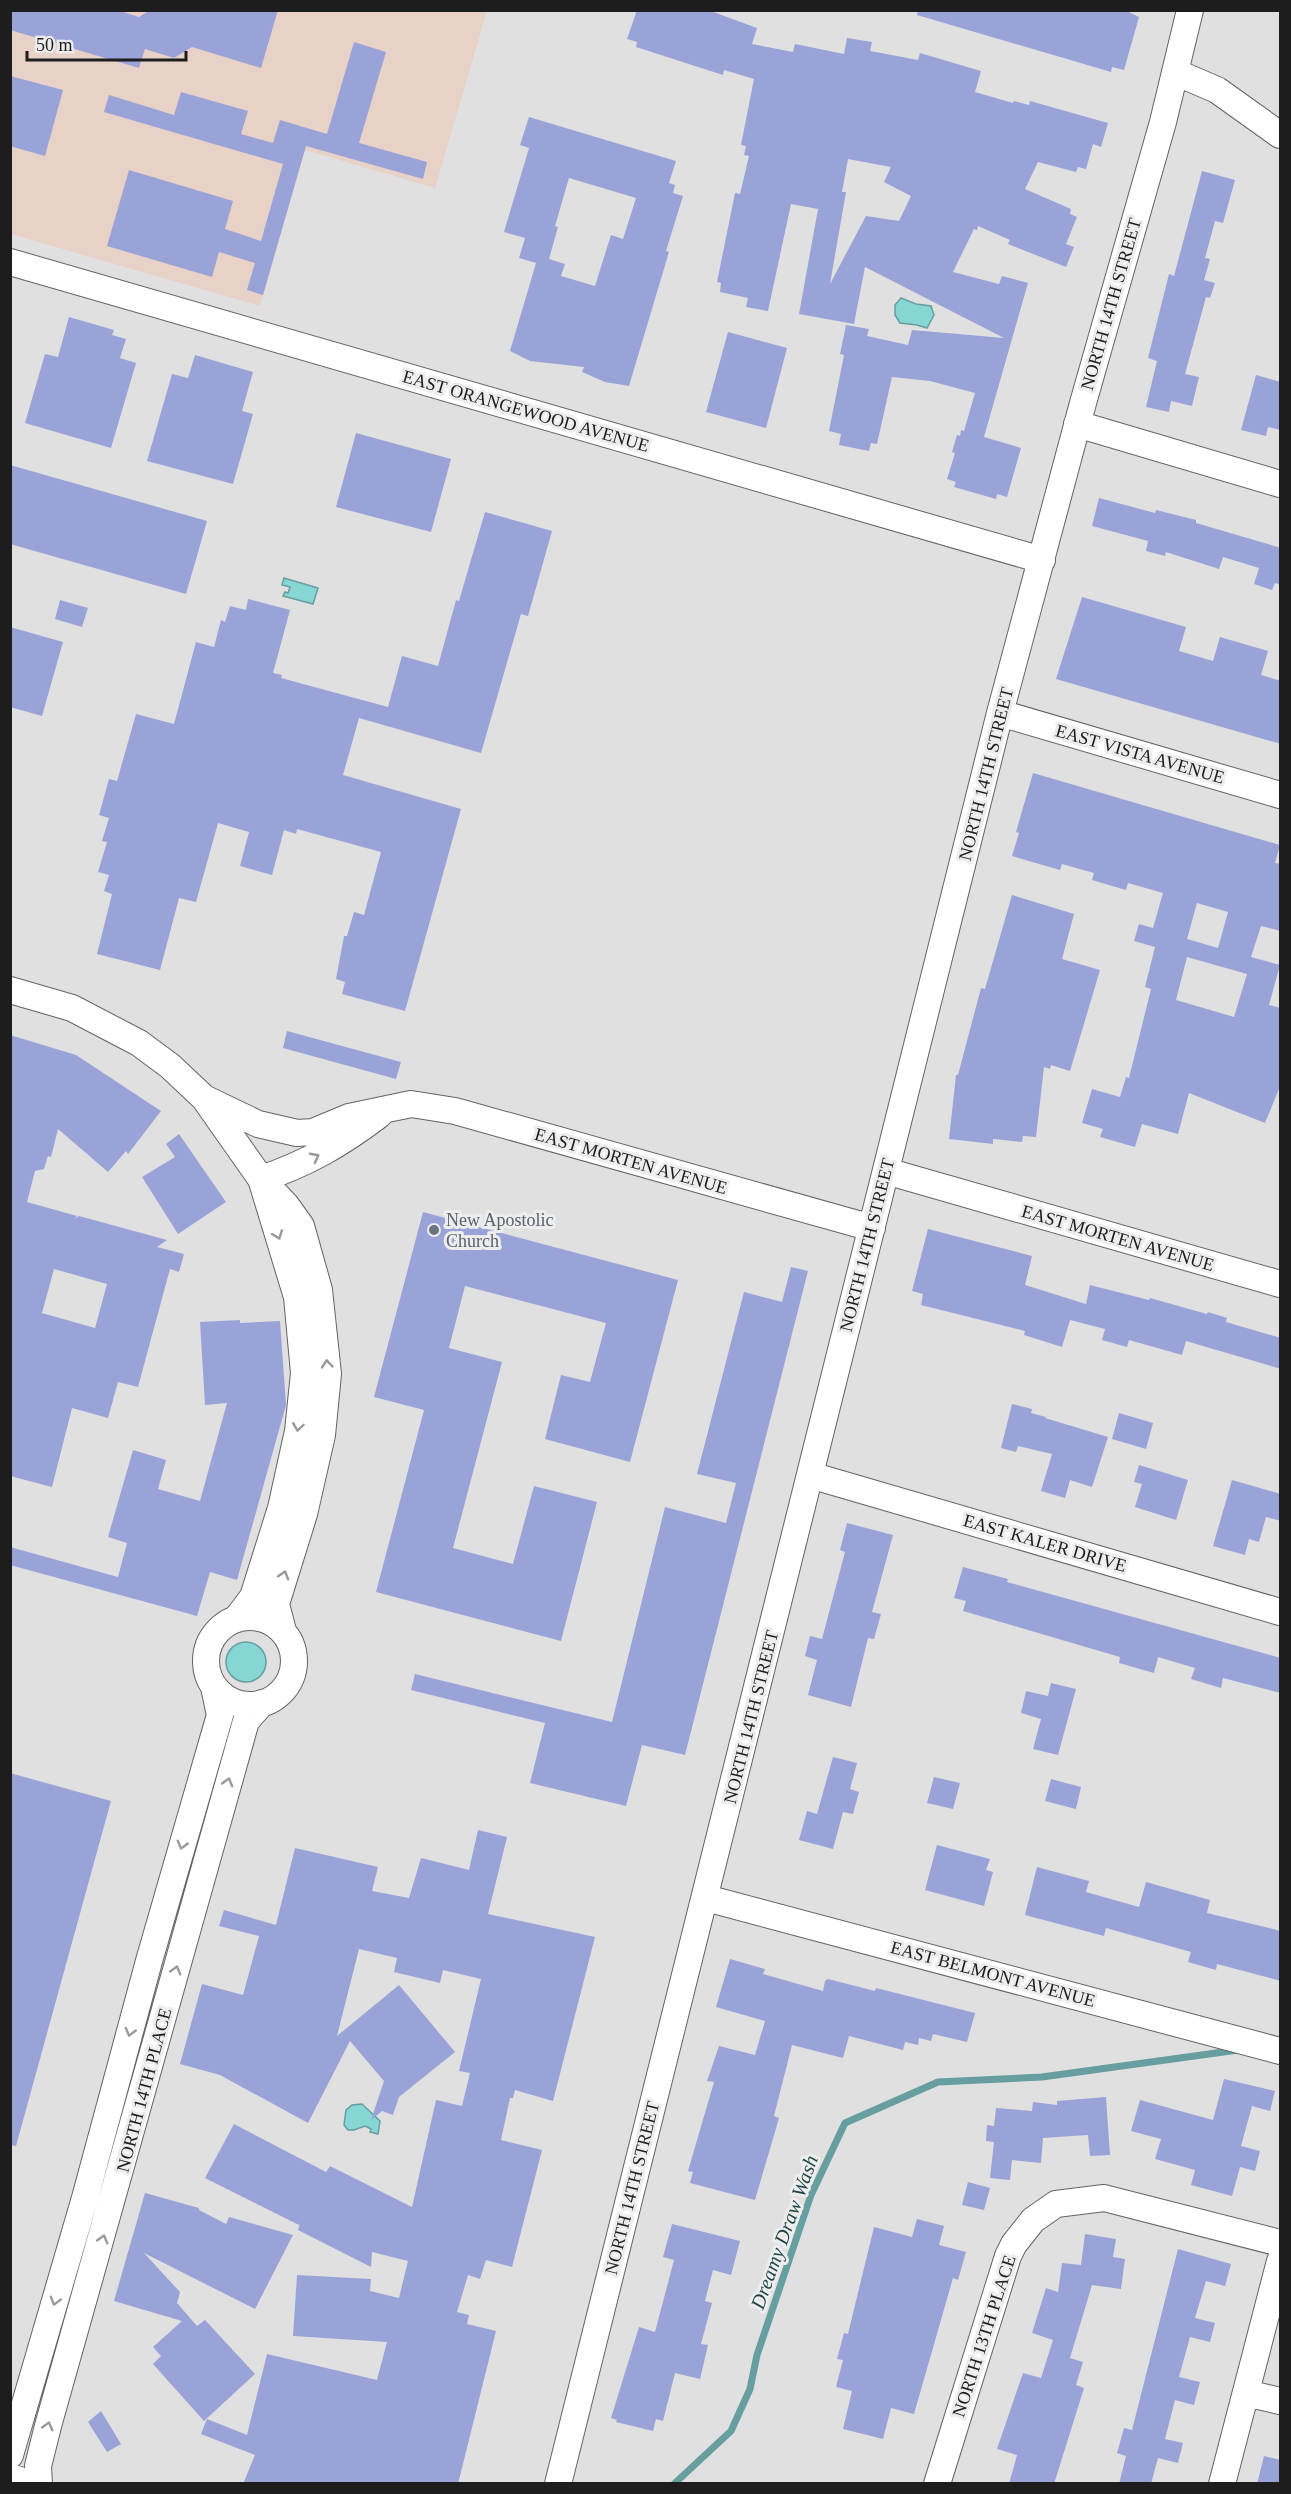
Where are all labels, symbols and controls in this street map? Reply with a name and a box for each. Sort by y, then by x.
scale bar [27,24,186,62]
text: 50 m [36,35,73,55]
street label: NORTH 14TH STREET [1077,216,1145,392]
street label: EAST ORANGEWOOD AVENUE [401,366,651,456]
street label: NORTH 14TH STREET [955,685,1017,863]
street label: EAST VISTA AVENUE [1053,720,1227,788]
street label: EAST MORTEN AVENUE [532,1124,730,1198]
one-way arrow [308,1153,319,1164]
street label: NORTH 14TH STREET [836,1156,898,1334]
street label: EAST MORTEN AVENUE [1019,1201,1217,1275]
place label: New Apostolic Church [446,1210,554,1251]
marker: New Apostolic Church [427,1223,441,1237]
one-way arrow [270,1229,283,1240]
one-way arrow [321,1359,334,1368]
one-way arrow [293,1422,305,1431]
street label: EAST KALER DRIVE [961,1510,1129,1576]
one-way arrow [277,1570,289,1581]
street label: NORTH 14TH STREET [720,1628,782,1806]
one-way arrow [221,1777,234,1787]
one-way arrow [177,1839,189,1849]
street label: EAST BELMONT AVENUE [888,1937,1098,2011]
one-way arrow [168,1965,181,1975]
street label: NORTH 14TH PLACE [112,2006,176,2174]
one-way arrow [124,2027,137,2037]
street label: NORTH 14TH STREET [601,2099,663,2277]
water label: Dreamy Draw Wash [746,2152,823,2313]
one-way arrow [96,2234,108,2245]
street label: NORTH 13TH PLACE [948,2253,1020,2419]
one-way arrow [50,2295,62,2306]
one-way arrow [41,2422,53,2432]

